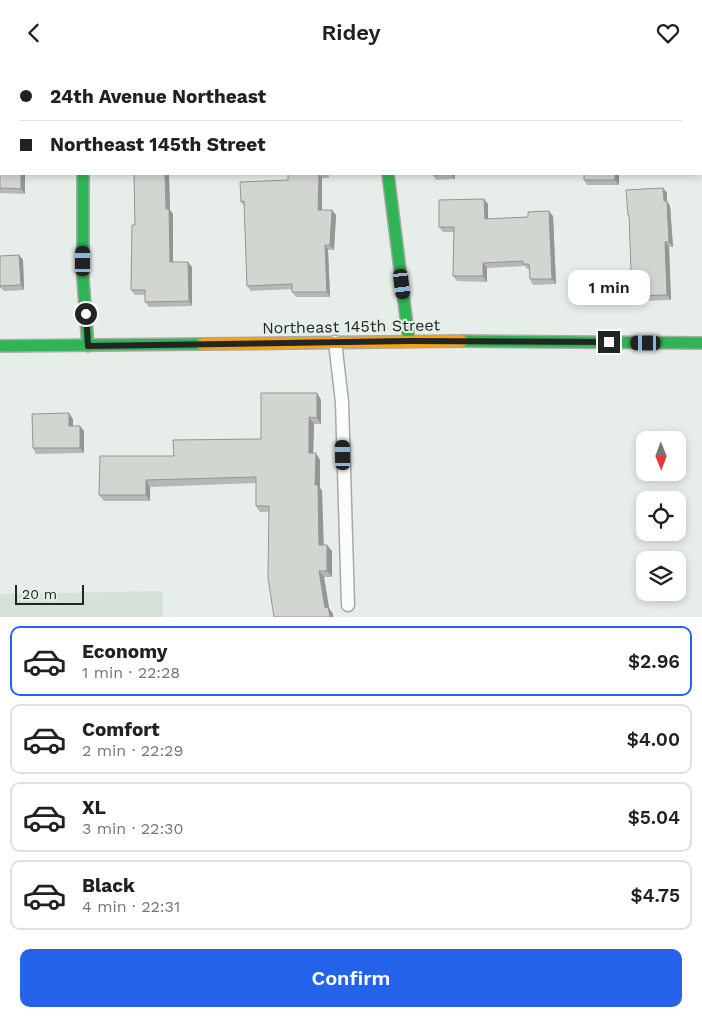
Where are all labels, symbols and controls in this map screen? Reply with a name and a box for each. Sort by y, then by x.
icon: back [20,19,48,47]
icon: heart [654,19,682,47]
text: Ridey [321,20,381,45]
text: 24th Avenue Northeast [50,85,266,108]
text: Northeast 145th Street [50,133,265,156]
car [75,246,90,276]
car [392,268,411,300]
callout: 1 min [568,269,650,305]
text: 1 min [588,278,630,297]
route start [75,303,97,325]
street label: Northeast 145th Street [262,315,440,338]
route end [598,331,620,353]
car [631,336,661,351]
north arrow [636,431,686,481]
map controls [636,431,686,601]
car [335,440,350,470]
button: locate [636,491,686,541]
button: layers [636,551,686,601]
scale bar [15,582,84,605]
text: 20 m [22,586,57,602]
icon: car [22,639,67,684]
text: Economy [82,640,167,663]
text: $2.96 [628,650,680,673]
text: 1 min · 22:28 [82,663,180,682]
icon: car [22,717,67,762]
text: Comfort [82,718,160,741]
text: $4.00 [627,728,680,751]
text: 2 min · 22:29 [82,741,183,760]
icon: car [22,795,67,840]
text: XL [82,796,106,819]
text: $5.04 [628,806,680,829]
text: 3 min · 22:30 [82,819,183,838]
icon: car [22,873,67,918]
text: Black [82,874,135,897]
text: $4.75 [631,884,680,907]
text: 4 min · 22:31 [82,897,180,916]
button: Confirm [20,949,682,1007]

